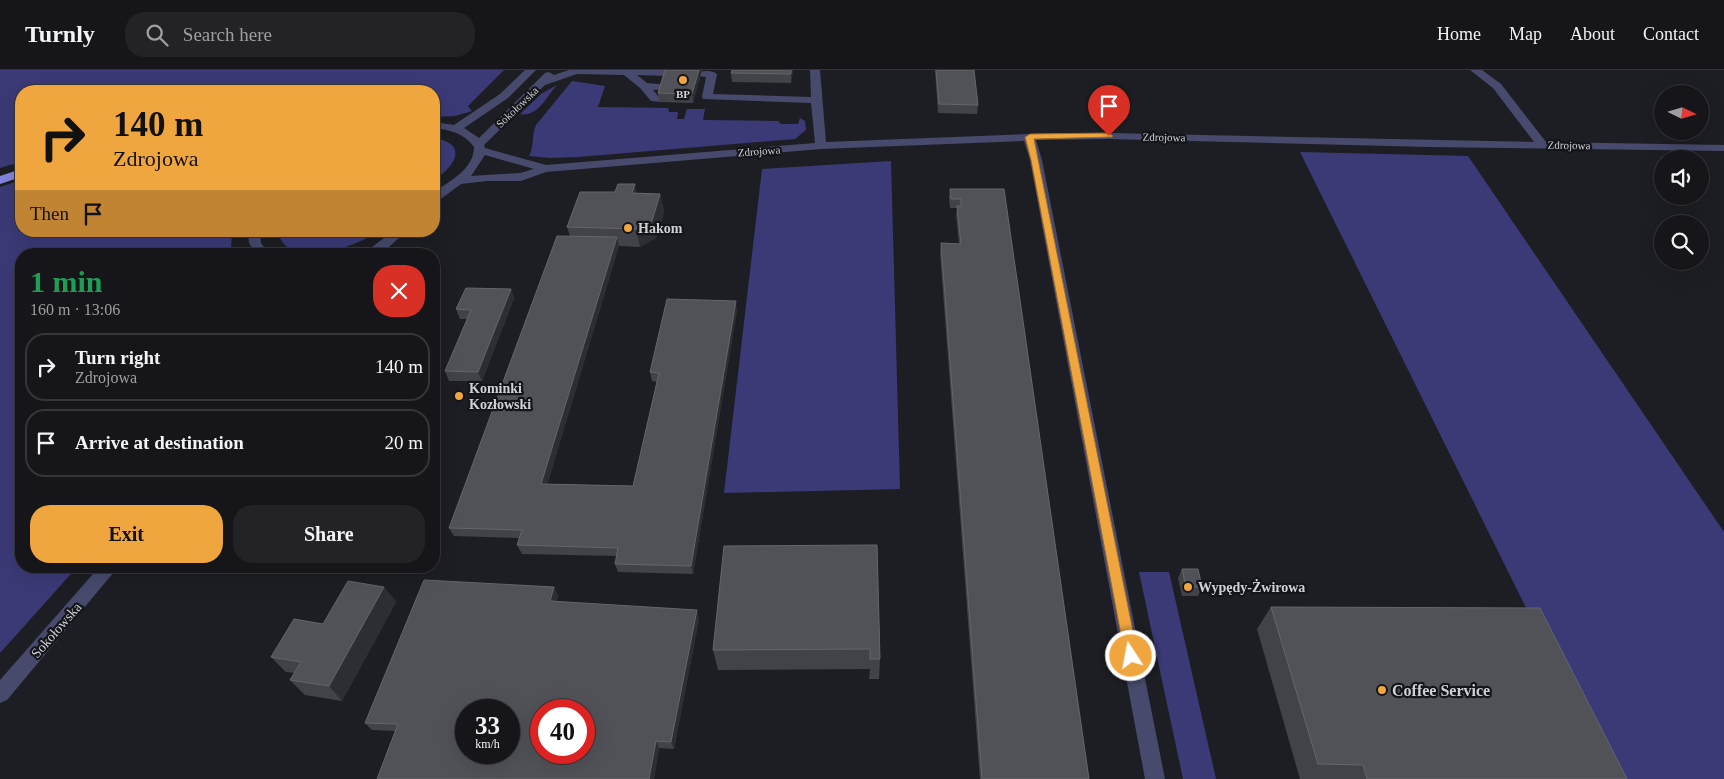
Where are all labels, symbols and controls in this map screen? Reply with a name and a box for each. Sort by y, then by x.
search box [125,12,475,57]
text: Turnly [25,21,95,47]
icon: search [143,21,171,49]
text: Search here [183,24,272,45]
text: Home [1437,24,1481,44]
text: Map [1509,24,1542,44]
text: About [1570,24,1615,44]
text: Contact [1643,24,1699,44]
marker: BP [677,74,689,86]
street label: Sokołowska [493,84,541,130]
pin [1088,85,1130,136]
north arrow [1654,85,1709,140]
map controls [1654,85,1709,270]
place label: BP [676,88,690,100]
icon: arrive [1095,92,1123,120]
icon: right [30,105,95,170]
text: 140 m [113,105,203,144]
street label: Zdrojowa [1143,131,1186,143]
street label: Zdrojowa [1548,139,1591,151]
street label: Zdrojowa [737,144,781,158]
text: Zdrojowa [113,146,199,171]
button: sound [1654,150,1709,205]
icon: arrive [79,200,107,228]
text: Then [30,203,69,224]
button: search [1654,215,1709,270]
place label: Hakom [638,221,683,236]
marker: Hakom [622,222,634,234]
text: 1 min [30,265,103,298]
button: close [373,265,425,317]
text: 160 m · 13:06 [30,301,120,318]
text: Turn right [75,347,160,368]
icon: right [32,353,60,381]
text: 140 m [375,356,423,377]
text: Zdrojowa [75,369,137,386]
place label: Kominki Kozłowski [469,381,531,412]
marker: Kominki Kozłowski [453,390,465,402]
icon: arrive [32,429,60,457]
text: Arrive at destination [75,432,244,453]
text: 20 m [384,432,423,453]
button: Exit [30,505,223,563]
button: Share [233,505,425,563]
place label: Wypędy-Żwirowa [1198,579,1305,595]
marker: Wypędy-Żwirowa [1182,581,1194,593]
street label: Sokołowska [28,599,85,661]
position arrow [1104,629,1156,681]
place label: Coffee Service [1392,682,1490,699]
marker: Coffee Service [1376,684,1388,696]
speed limit sign: 40 [530,699,595,764]
text: 33 [475,712,500,739]
text: km/h [475,737,500,751]

